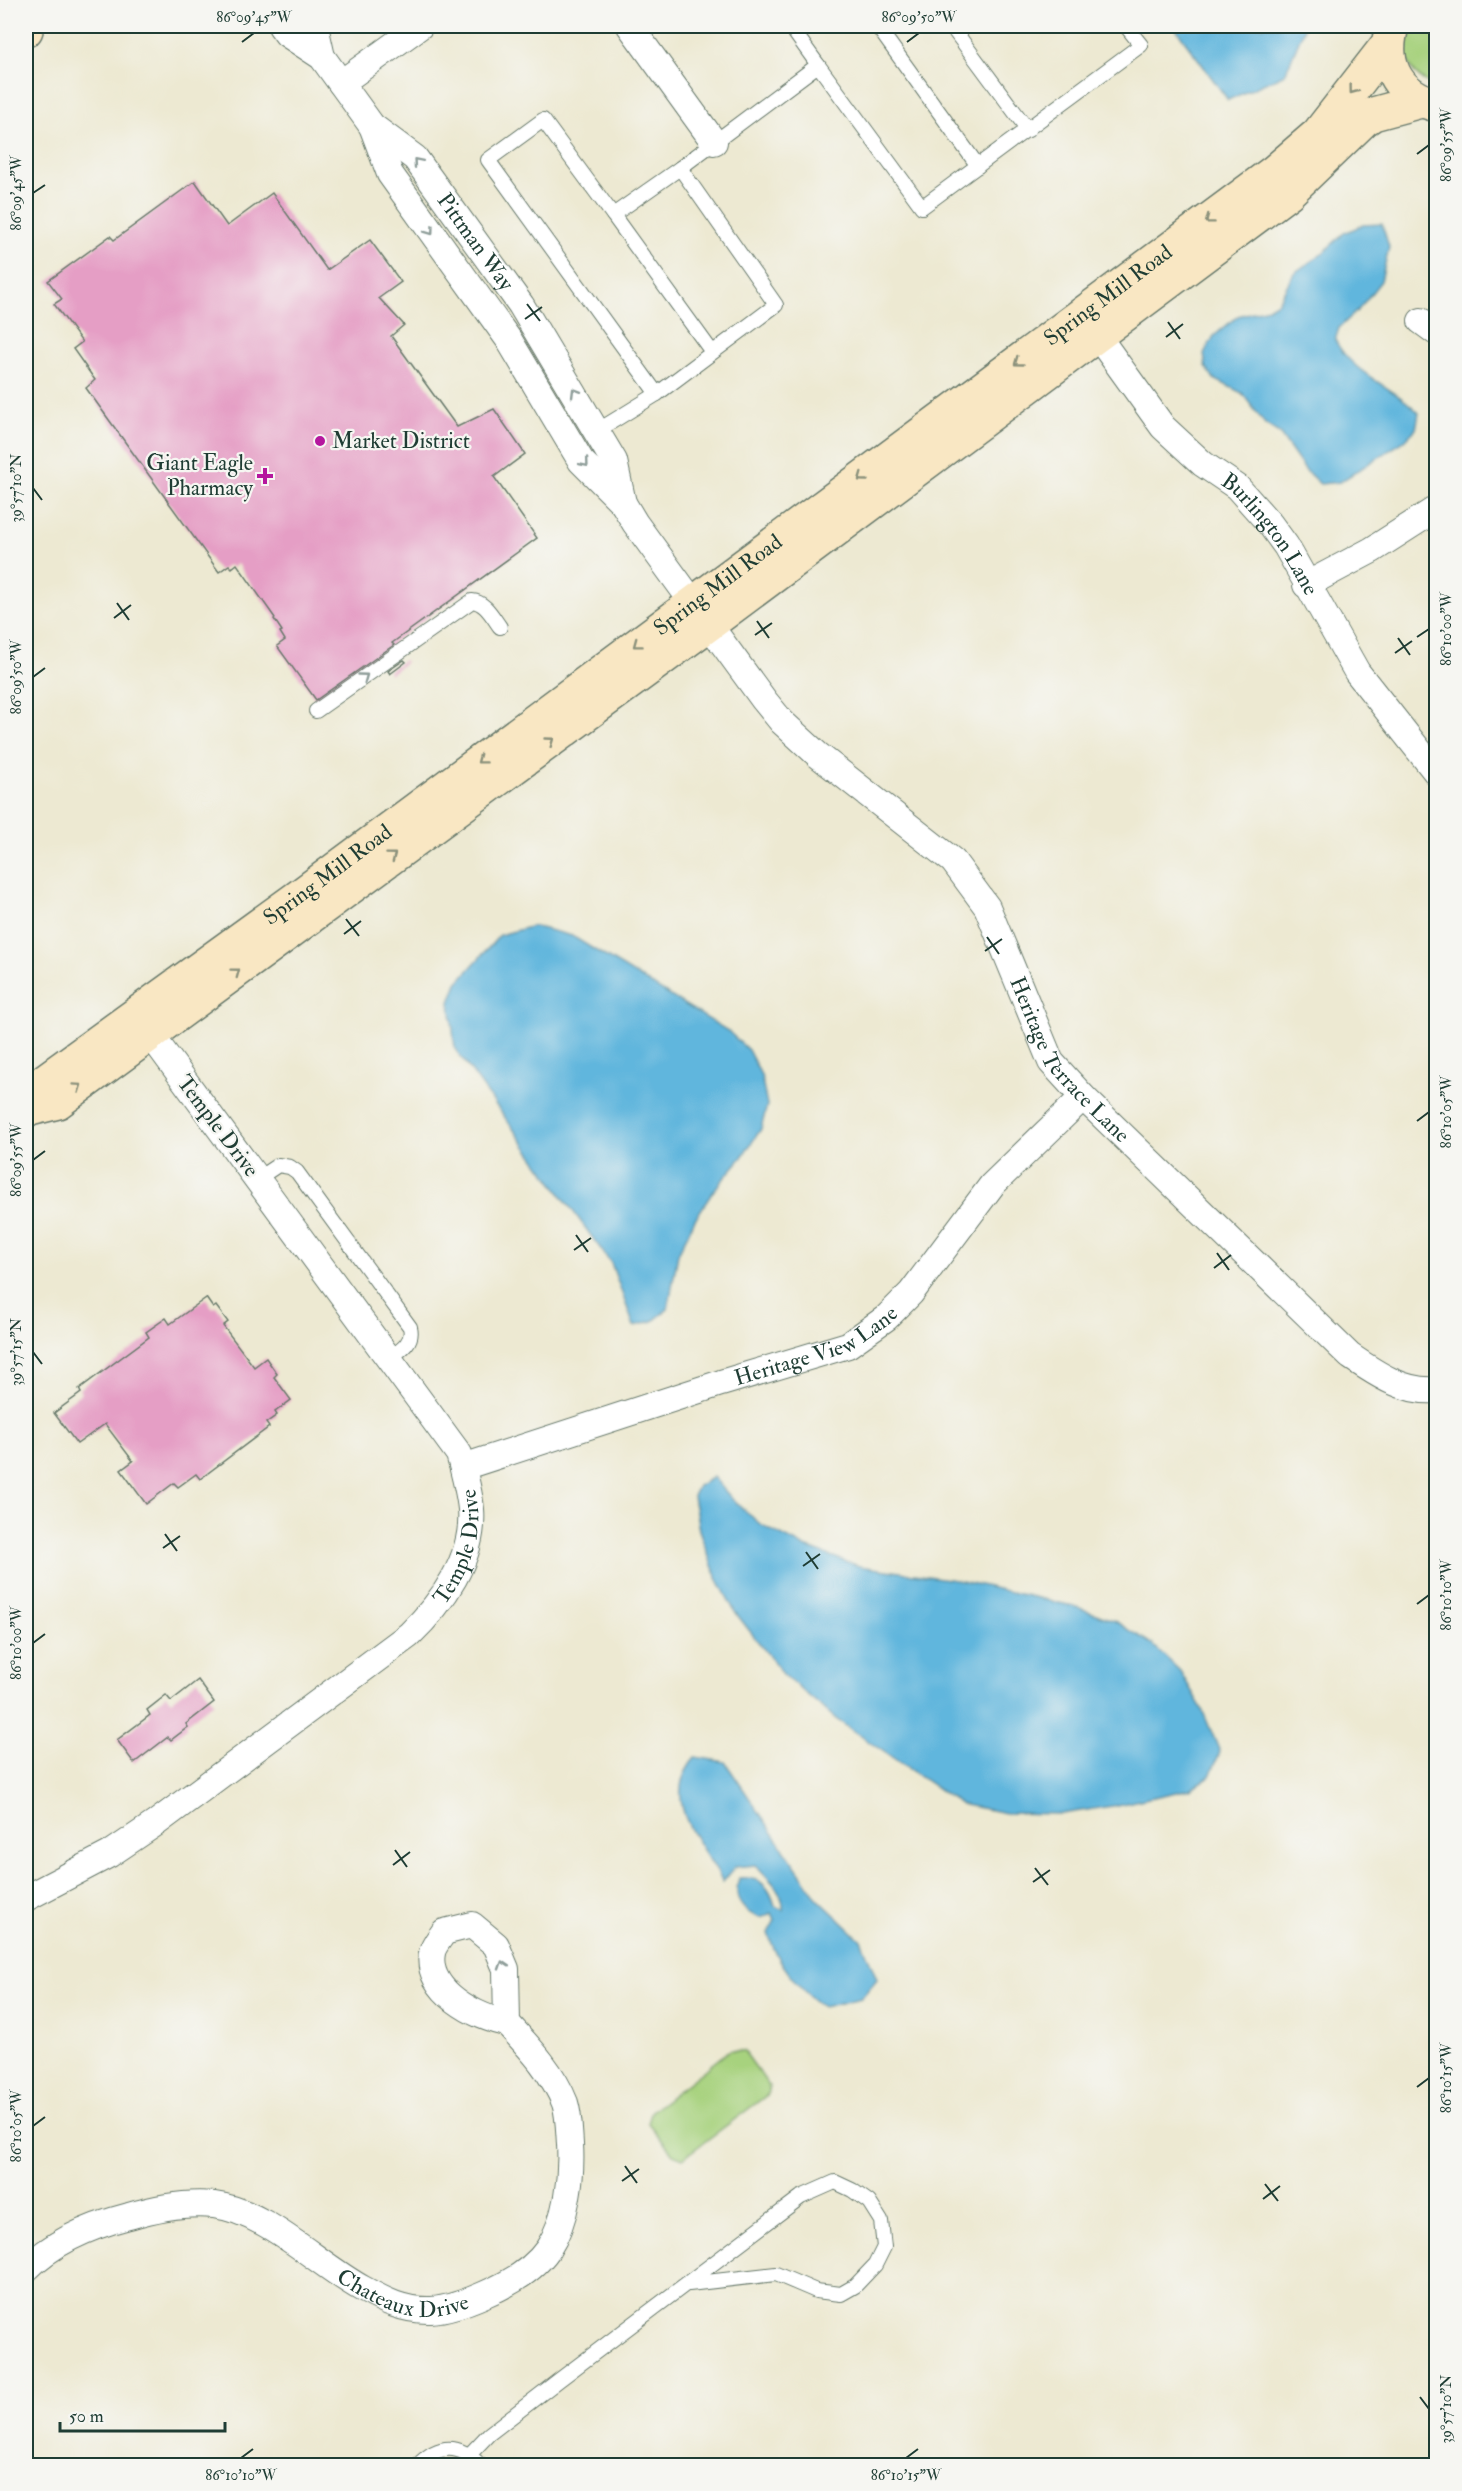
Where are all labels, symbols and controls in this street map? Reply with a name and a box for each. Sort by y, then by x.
text: 86°09'45"W [216,8,293,27]
text: 86°09'50"W [881,8,957,27]
one-way arrow [1349,84,1360,95]
text: 86°09'55"W [1437,107,1456,182]
text: 86°09'45"W [7,154,26,231]
one-way arrow [414,158,425,169]
street label: Pittman Way [431,187,520,296]
one-way arrow [1205,213,1216,224]
one-way arrow [423,224,434,235]
street label: Spring Mill Road [1038,238,1178,352]
one-way arrow [1014,355,1025,366]
one-way arrow [570,388,582,398]
place label: Market District [332,427,470,455]
marker: Market District [313,434,327,448]
place label: Giant Eagle Pharmacy [146,449,253,502]
text: 39°57'10"N [7,453,26,523]
one-way arrow [577,456,588,467]
street label: Burlington Lane [1216,467,1325,600]
marker: Giant Eagle Pharmacy [258,469,272,483]
one-way arrow [857,471,868,482]
street label: Spring Mill Road [648,528,788,642]
text: 86°10'00"W [1437,591,1456,666]
one-way arrow [633,637,644,648]
text: 86°09'50"W [7,639,26,715]
one-way arrow [357,673,368,684]
one-way arrow [543,737,554,748]
one-way arrow [476,753,487,764]
street label: Spring Mill Road [258,818,398,931]
one-way arrow [386,852,397,863]
one-way arrow [229,968,240,979]
street label: Heritage Terrace Lane [1003,973,1136,1149]
street label: Temple Drive [170,1069,265,1183]
text: 86°10'05"W [1437,1075,1456,1148]
one-way arrow [72,1083,83,1094]
text: 86°09'55"W [7,1122,26,1197]
street label: Heritage View Lane [731,1300,904,1392]
text: 39°57'15"N [7,1317,26,1386]
street label: Temple Drive [427,1487,485,1610]
text: 86°10'10"W [1437,1559,1456,1631]
text: 86°10'00"W [7,1605,26,1680]
one-way arrow [498,1960,510,1971]
text: 86°10'15"W [1437,2042,1456,2113]
text: 86°10'05"W [7,2089,26,2162]
street label: Chateaux Drive [331,2263,472,2324]
text: 39°57'10"N [1437,2374,1456,2444]
scale bar [60,2395,225,2433]
text: 50 m [69,2405,104,2428]
text: 86°10'10"W [205,2466,277,2485]
text: 86°10'15"W [871,2466,942,2485]

